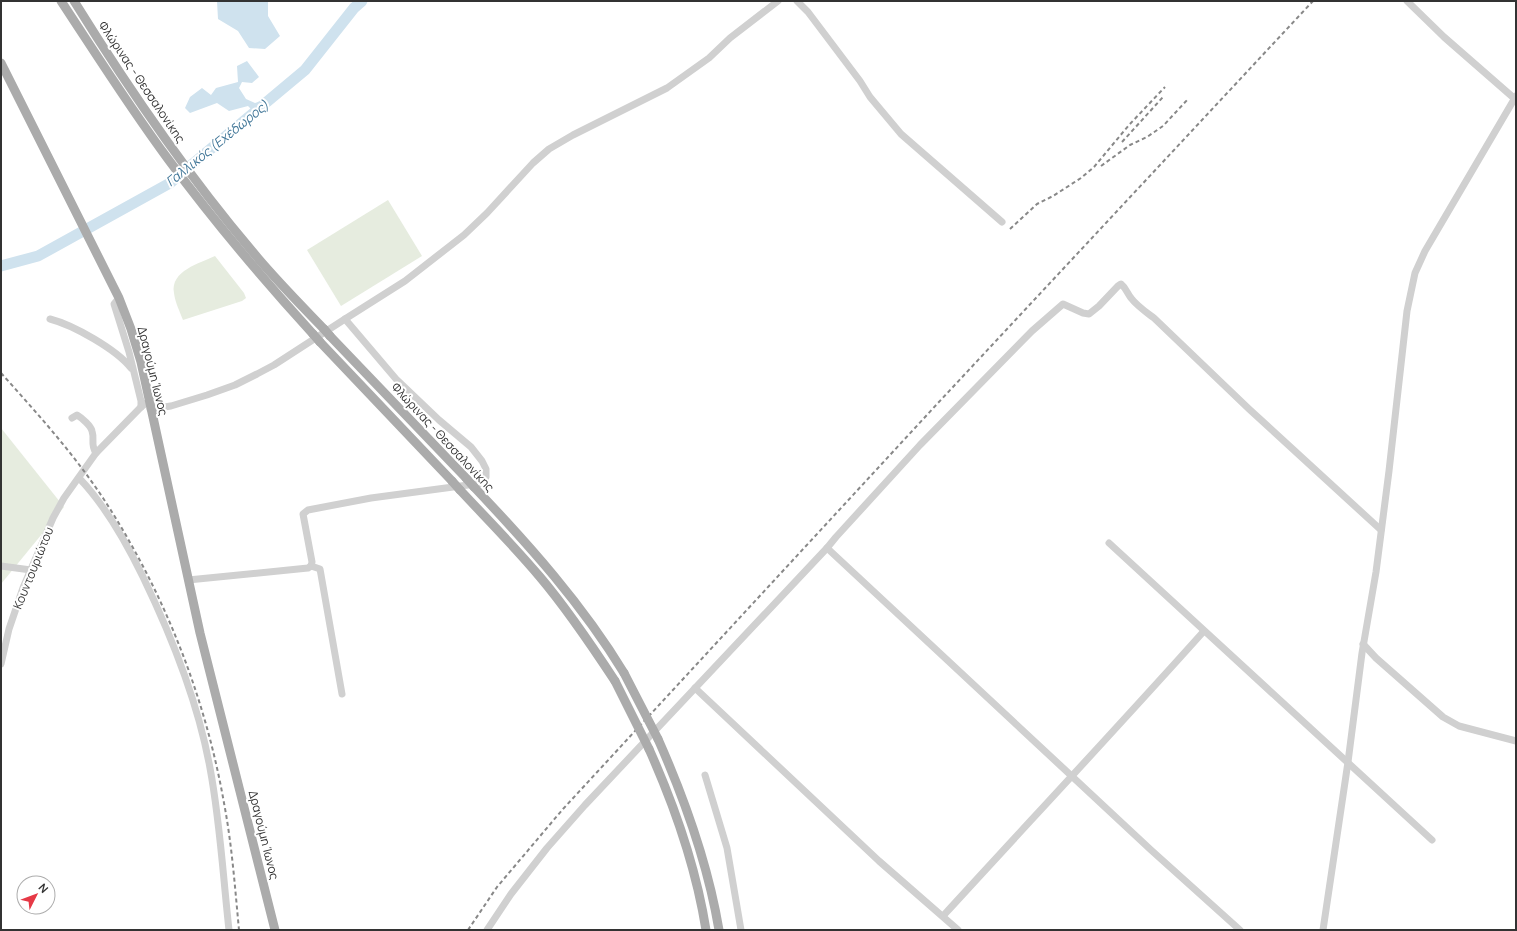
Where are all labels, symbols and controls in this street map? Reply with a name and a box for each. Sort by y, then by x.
street label: Φλώρινας - Θεσσαλονίκης [95,18,189,147]
water label: Γαλλικός (Εχέδωρος) [162,96,273,190]
street label: Δραγούμη Ίωνος [134,324,172,418]
street label: Φλώρινας - Θεσσαλονίκης [388,379,498,496]
street label: Κουντουριώτου [9,524,57,612]
street label: Δραγούμη Ίωνος [245,788,283,882]
north arrow [16,875,56,915]
text: N [36,880,52,896]

